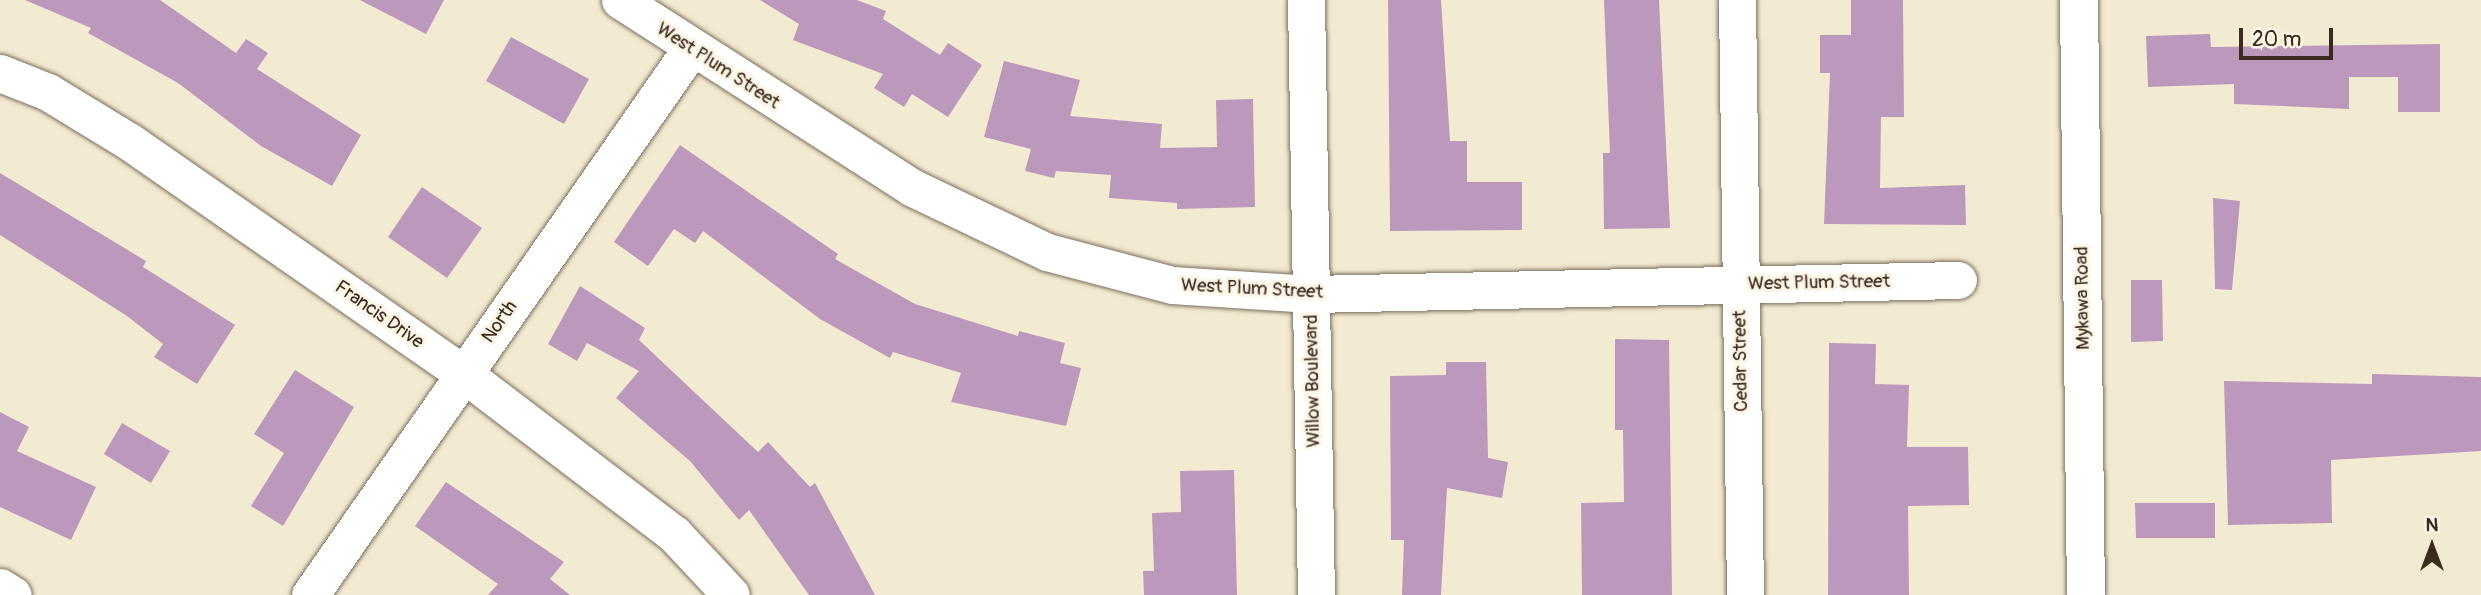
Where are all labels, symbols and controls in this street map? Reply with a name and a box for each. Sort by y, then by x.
scale bar [2243,14,2338,58]
street label: West Plum Street [652,18,784,114]
text: 20 m [2252,26,2301,53]
street label: Mykawa Road [2071,246,2095,350]
street label: West Plum Street [1748,270,1890,296]
street label: West Plum Street [1180,274,1324,304]
street label: Francis Drive [330,276,428,354]
street label: North [477,296,523,348]
street label: Cedar Street [1729,310,1753,412]
street label: Willow Boulevard [1300,314,1326,448]
north arrow [2397,511,2467,581]
text: N [2426,513,2438,537]

